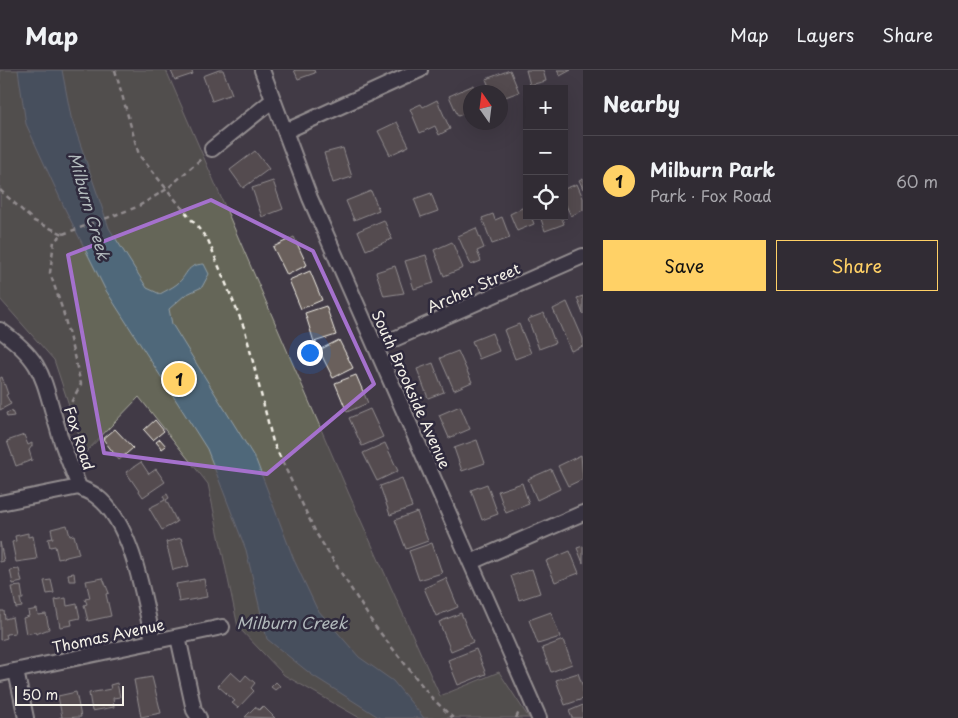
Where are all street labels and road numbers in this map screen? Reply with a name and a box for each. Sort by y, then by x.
street label: Archer Street [423,256,524,318]
street label: South Brookside Avenue [367,306,457,472]
street label: Fox Road [59,403,101,473]
street label: Thomas Avenue [50,612,166,658]

